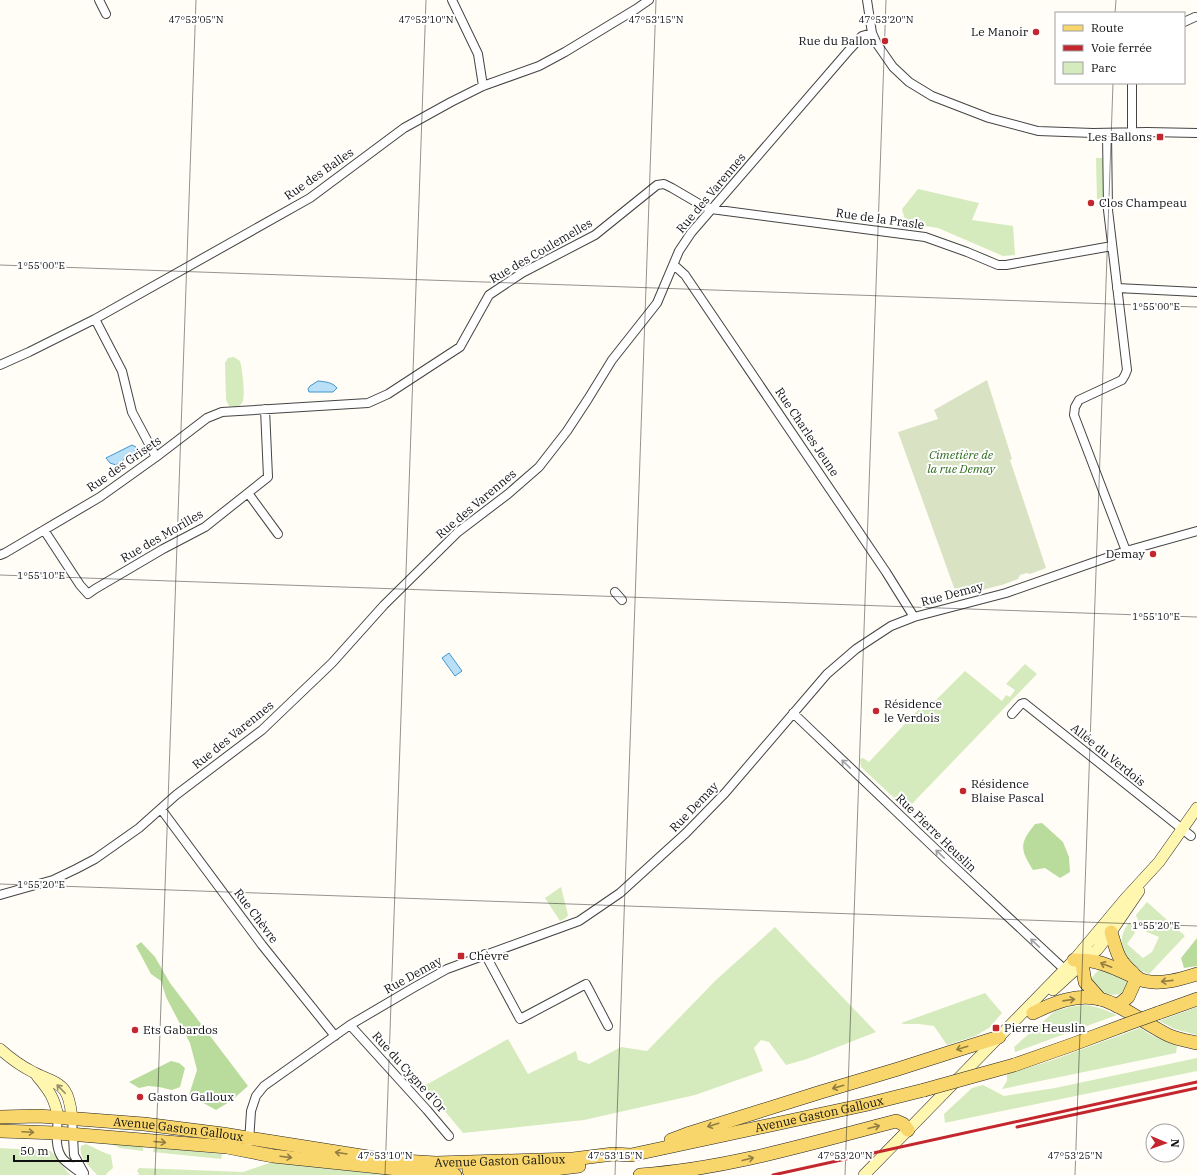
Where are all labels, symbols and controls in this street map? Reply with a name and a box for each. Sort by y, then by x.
legend [1055,12,1185,84]
text: 47°53'05"N [169,13,224,26]
text: 47°53'10"N [399,13,454,26]
text: 47°53'15"N [629,13,684,26]
text: 47°53'20"N [859,13,914,26]
text: Route [1091,20,1124,35]
place label: Le Manoir [971,24,1029,39]
marker: Le Manoir [1031,27,1041,37]
place label: Rue du Ballon [799,33,877,48]
marker: Rue du Ballon [880,36,890,46]
text: Voie ferrée [1091,40,1152,55]
text: Parc [1091,60,1116,75]
place label: Les Ballons [1088,129,1152,144]
marker: Les Ballons [1155,132,1165,142]
street label: Rue des Balles [281,144,356,203]
street label: Rue des Varennes [673,149,749,236]
place label: Clos Champeau [1099,195,1188,210]
marker: Clos Champeau [1086,198,1096,208]
street label: Rue de la Prasle [835,205,925,232]
street label: Rue des Coulemelles [487,215,595,286]
text: 1°55'00"E [17,259,65,272]
text: 1°55'00"E [1132,300,1180,313]
street label: Rue Charles Jeune [772,385,843,479]
street label: Rue des Grisets [84,432,164,495]
park label: Cimetière de la rue Demay [927,447,996,476]
street label: Rue des Varennes [433,466,519,542]
street label: Rue des Morilles [118,506,206,565]
place label: Demay [1106,546,1146,561]
marker: Demay [1148,549,1158,559]
text: 1°55'10"E [17,569,65,582]
street label: Rue Demay [919,578,985,609]
text: 1°55'10"E [1132,610,1180,623]
place label: Résidence le Verdois [884,696,942,725]
street label: Rue des Varennes [189,697,276,772]
marker: Résidence le Verdois [871,706,881,716]
street label: Allée du Verdois [1068,720,1149,789]
one-way arrow [841,759,851,769]
place label: Résidence Blaise Pascal [971,776,1044,805]
street label: Rue Demay [666,778,722,835]
marker: Résidence Blaise Pascal [958,786,968,796]
street label: Rue Pierre Heuslin [893,790,980,875]
one-way arrow [935,849,945,859]
text: 1°55'20"E [17,878,65,891]
street label: Rue Chèvre [231,885,282,946]
text: 1°55'20"E [1132,919,1180,932]
one-way arrow [1030,938,1040,947]
place label: Chèvre [469,948,509,963]
marker: Chèvre [456,951,466,961]
street label: Rue Demay [381,952,445,997]
one-way arrow [1101,961,1113,969]
one-way arrow [1161,977,1174,985]
one-way arrow [1062,996,1075,1004]
place label: Pierre Heuslin [1004,1020,1086,1035]
place label: Ets Gabardos [143,1022,218,1037]
marker: Pierre Heuslin [991,1023,1001,1033]
marker: Ets Gabardos [130,1025,140,1035]
street label: Rue du Cygne d'Or [369,1028,450,1116]
one-way arrow [956,1045,969,1052]
one-way arrow [57,1084,67,1094]
one-way arrow [831,1084,844,1091]
place label: Gaston Galloux [148,1089,234,1104]
marker: Gaston Galloux [135,1092,145,1102]
street label: Avenue Gaston Galloux [753,1092,885,1135]
street label: Avenue Gaston Galloux [113,1114,245,1144]
one-way arrow [707,1122,720,1129]
one-way arrow [867,1123,880,1130]
north arrow [1145,1123,1185,1163]
one-way arrow [21,1128,34,1136]
scale bar [14,1137,88,1163]
one-way arrow [153,1139,166,1146]
text: N [1168,1139,1182,1148]
text: 50 m [20,1143,49,1158]
one-way arrow [335,1149,348,1157]
text: 47°53'10"N [358,1149,413,1162]
text: 47°53'15"N [588,1149,643,1162]
text: 47°53'20"N [818,1149,873,1162]
text: 47°53'25"N [1048,1149,1103,1162]
street label: Avenue Gaston Galloux [434,1151,566,1170]
one-way arrow [279,1153,292,1161]
one-way arrow [741,1154,754,1162]

